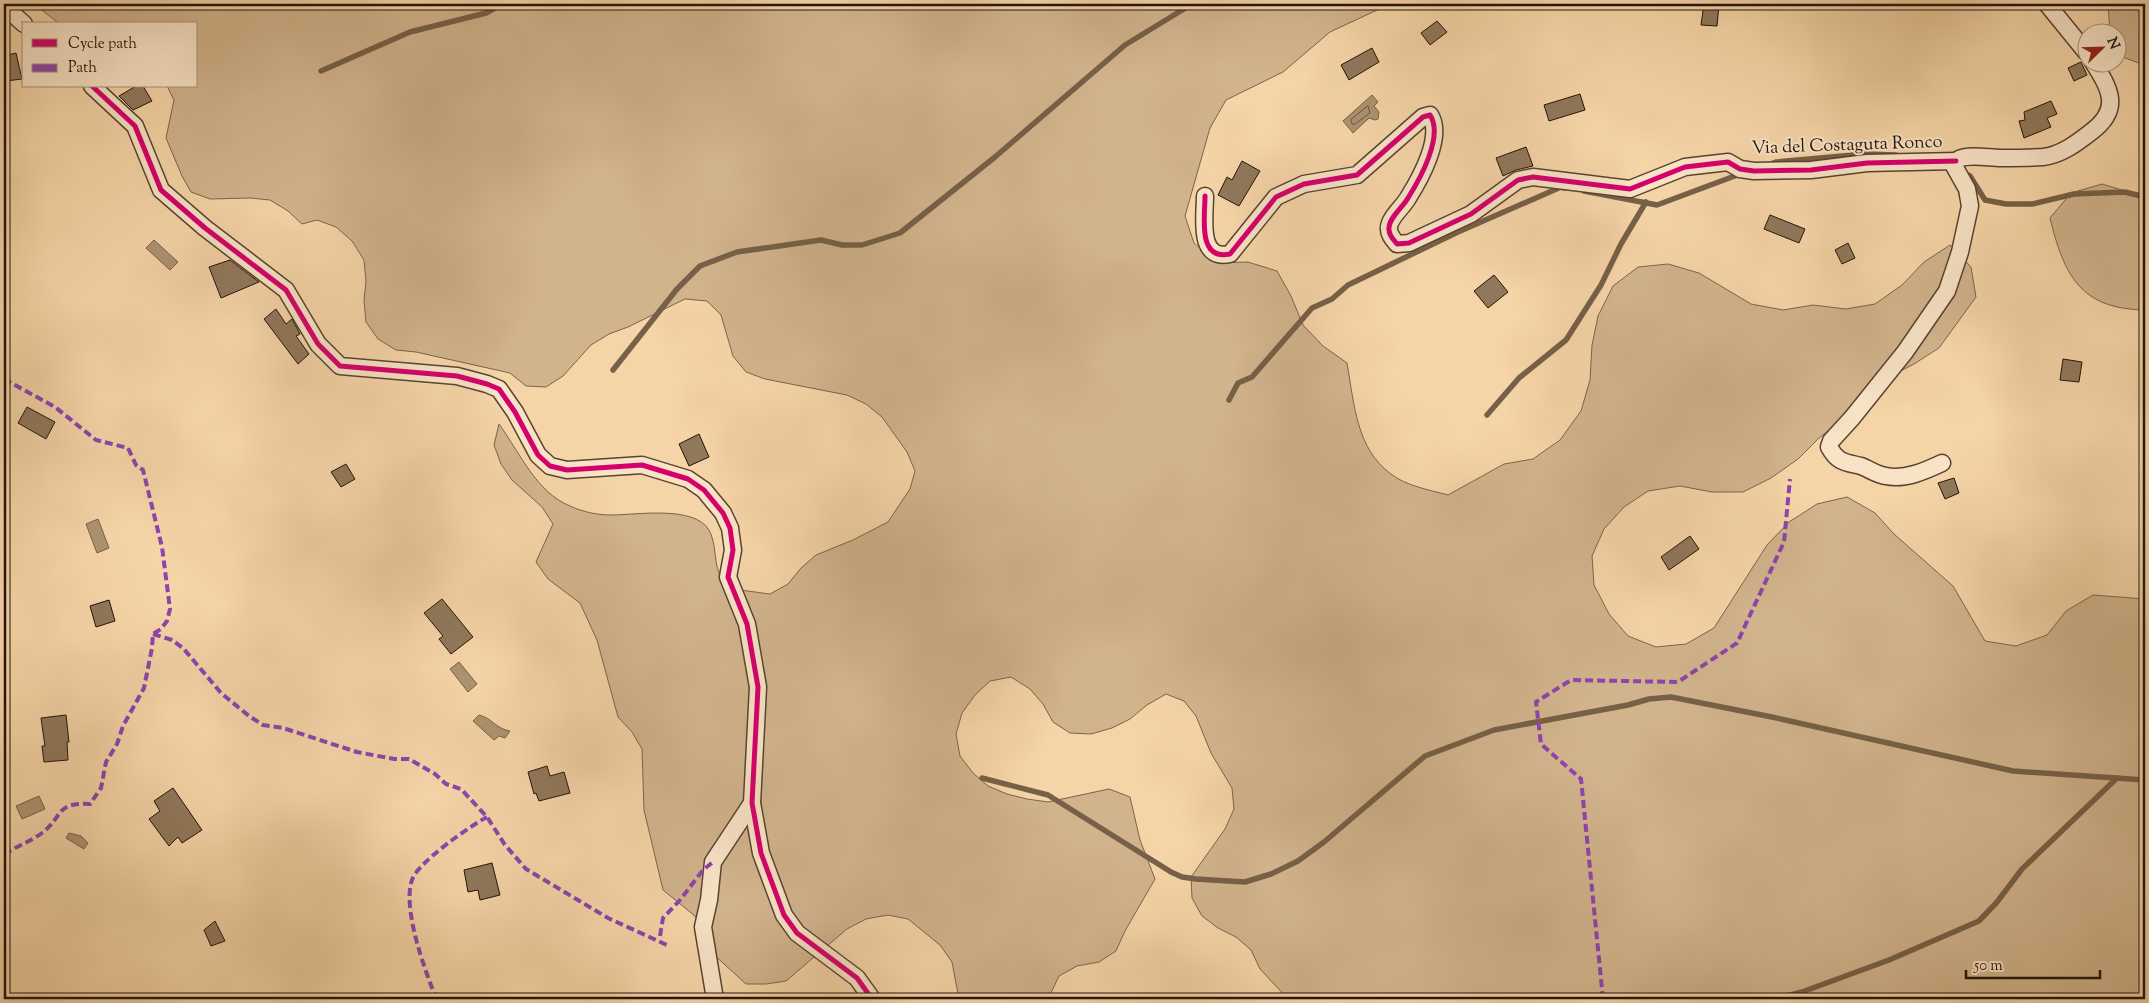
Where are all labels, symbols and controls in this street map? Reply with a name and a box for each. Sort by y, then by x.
legend [22,22,198,88]
north arrow [2076,22,2126,72]
text: Cycle path [68,34,137,55]
text: N [2101,35,2124,53]
text: Path [68,58,97,79]
street label: Via del Costaguta Ronco [1751,130,1943,162]
scale bar [1966,948,2100,980]
text: 50 m [1973,956,2003,977]

